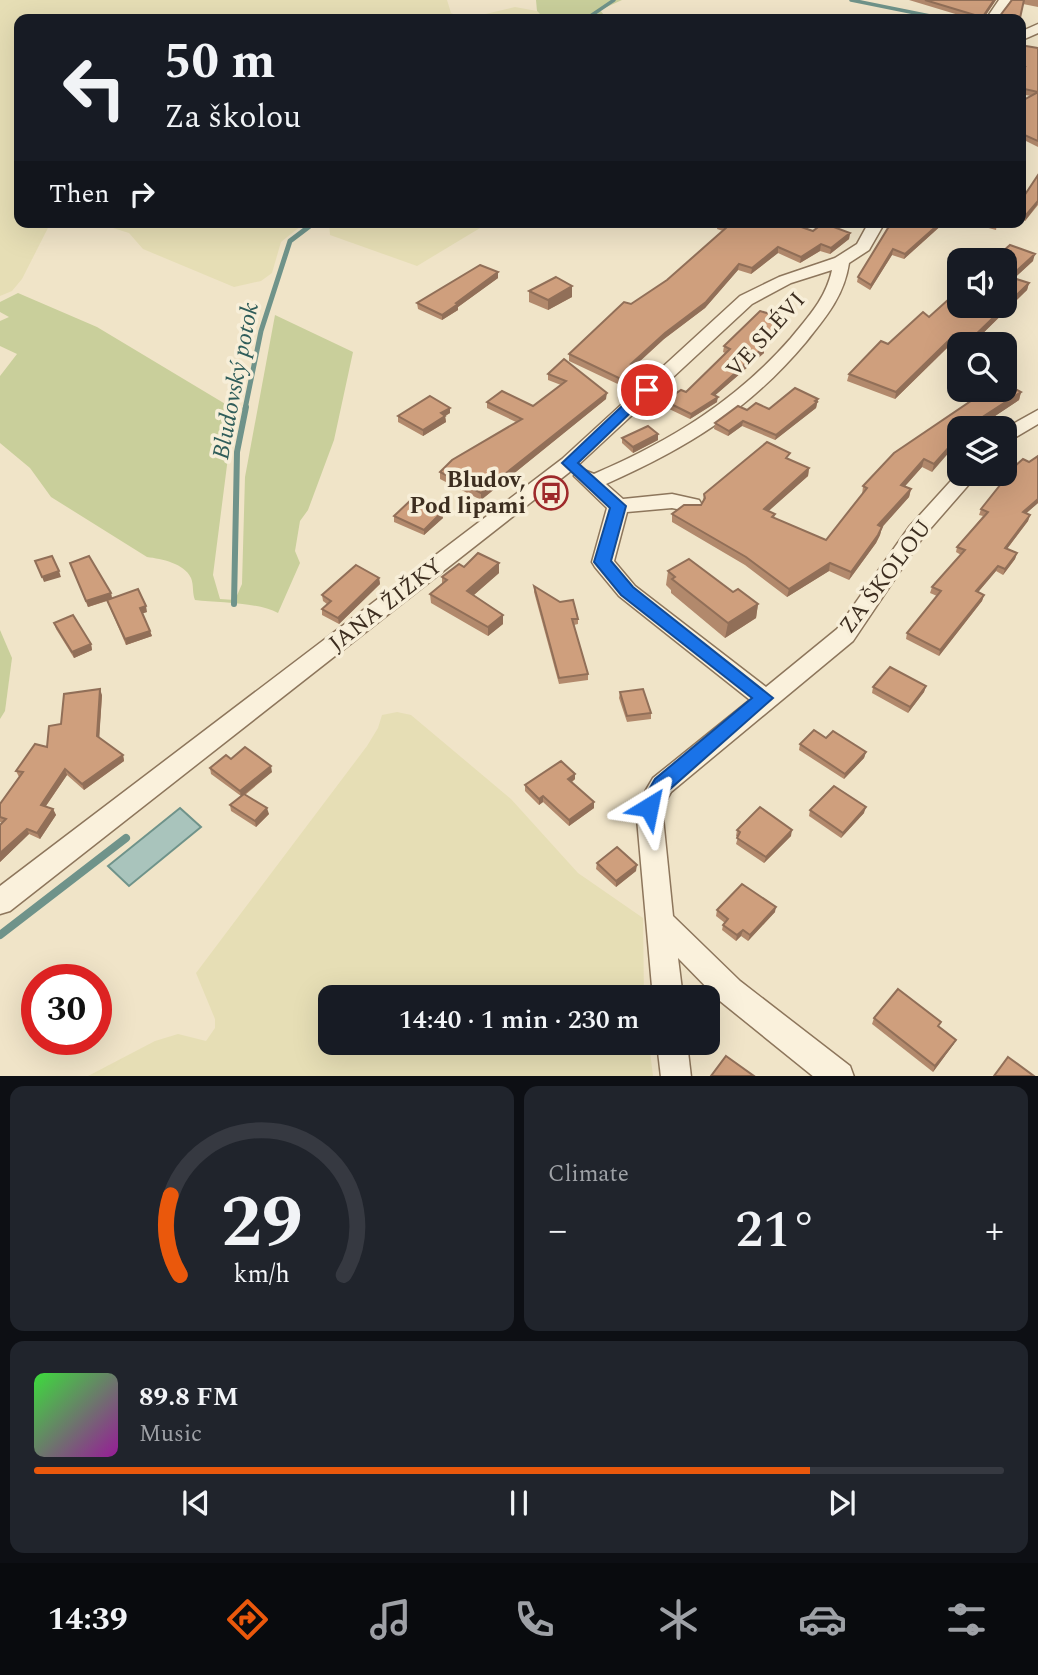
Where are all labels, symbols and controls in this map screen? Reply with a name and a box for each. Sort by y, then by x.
text: 50 m [164,25,275,100]
icon: left [49,42,140,133]
text: Za školou [164,93,301,142]
text: Then [49,174,109,214]
icon: right [123,175,161,213]
map controls [947,248,1017,486]
button: sound [947,248,1017,318]
street label: VE SLÉVI [718,284,814,386]
water label: Bludovský potok [203,299,269,463]
button: search [947,332,1017,402]
pin [617,360,677,420]
icon: arrive [628,371,666,409]
button: layers [947,416,1017,486]
place label: Bludov, Pod lipami [410,463,526,524]
bus stop icon: Bludov, Pod lipami [532,474,570,512]
street label: ZA ŠKOLOU [831,512,941,642]
street label: JANA ŽIŽKY [321,549,451,661]
position arrow [612,770,686,844]
speed limit sign: 30 [21,964,112,1055]
text: 14:40 · 1 min · 230 m [399,1000,639,1040]
text: Climate [548,1157,629,1192]
text: 29 [221,1168,303,1279]
text: 21° [735,1191,817,1270]
text: − [548,1202,567,1260]
text: + [985,1202,1004,1260]
text: km/h [234,1255,290,1293]
text: 89.8 FM [139,1377,239,1417]
text: Music [139,1417,202,1452]
icon: previous [177,1484,215,1522]
icon: pause [500,1484,538,1522]
icon: next [823,1484,861,1522]
text: 14:39 [47,1595,128,1644]
icon: directions [223,1595,272,1644]
icon: music [366,1595,415,1644]
icon: phone [510,1595,559,1644]
icon: climate [654,1595,703,1644]
icon: car [798,1595,847,1644]
icon: filters [942,1595,991,1644]

